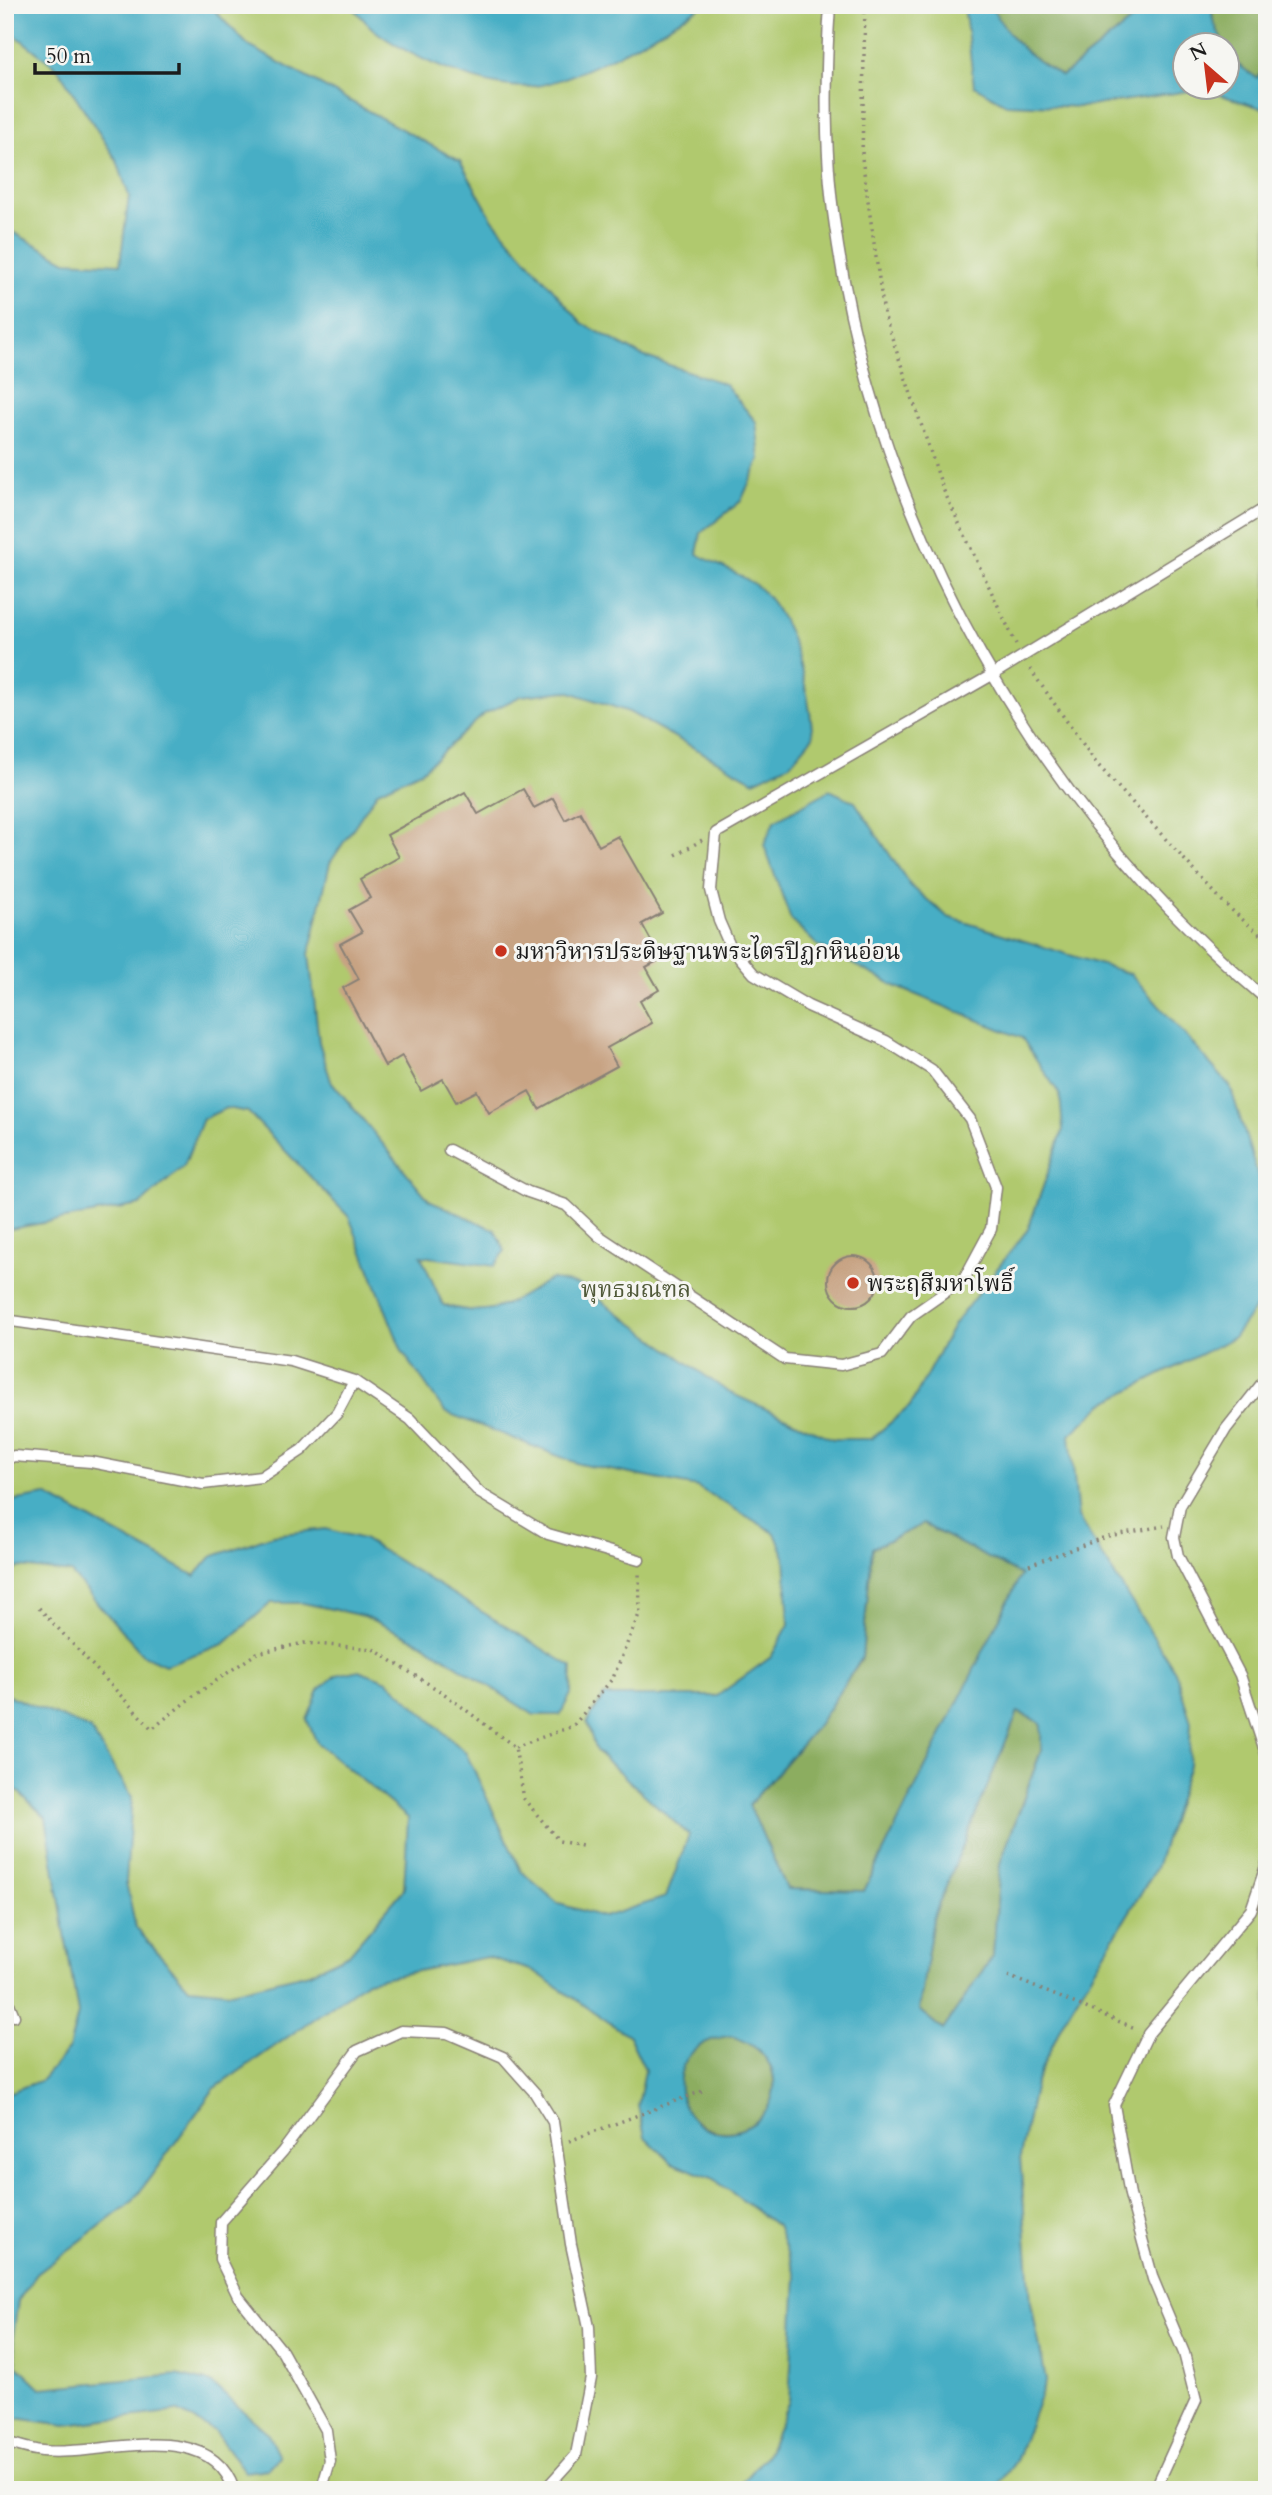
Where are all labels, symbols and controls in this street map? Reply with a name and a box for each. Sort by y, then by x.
scale bar [35,32,178,76]
north arrow [1170,32,1240,102]
text: N [1185,36,1212,67]
text: 50 m [46,42,91,71]
place label: มหาวิหารประดิษฐานพระไตรปิฏกหินอ่อน [515,935,900,967]
marker: มหาวิหารประดิษฐานพระไตรปิฏกหินอ่อน [493,943,509,959]
place label: พระฤสีมหาโพธิ์ [867,1266,1015,1299]
park label: พุทธมณฑล [581,1274,691,1305]
marker: พระฤสีมหาโพธิ์ [845,1275,861,1291]

